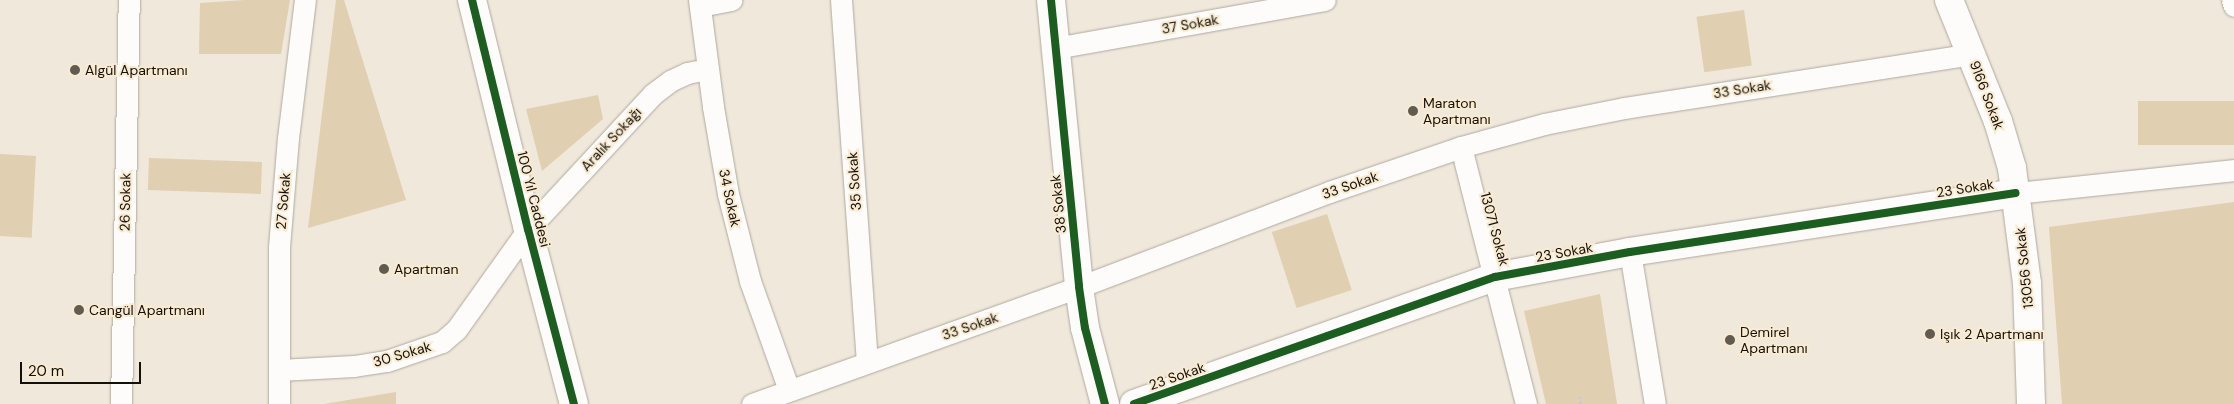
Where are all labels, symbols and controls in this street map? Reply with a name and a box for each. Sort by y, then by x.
street label: 37 Sokak [1160,11,1220,37]
street label: 9166 Sokak [1966,58,2008,132]
place label: Algül Apartmanı [85,62,188,78]
marker: Algül Apartmanı [69,64,81,76]
street label: 33 Sokak [1712,76,1772,102]
place label: Maraton Apartmanı [1423,95,1491,128]
street label: Aralık Sokağı [577,104,645,174]
marker: Maraton Apartmanı [1407,105,1419,117]
street label: 100 Yıl Caddesi [514,149,554,249]
street label: 35 Sokak [844,151,864,211]
street label: 34 Sokak [716,168,744,228]
street label: 33 Sokak [1320,168,1380,202]
street label: 27 Sokak [272,172,294,230]
street label: 26 Sokak [116,173,134,231]
street label: 38 Sokak [1047,174,1069,234]
street label: 23 Sokak [1935,175,1995,201]
street label: 13071 Sokak [1477,190,1513,268]
street label: 13056 Sokak [2011,227,2037,309]
street label: 23 Sokak [1534,239,1594,265]
place label: Apartman [394,261,458,277]
marker: Apartman [378,263,390,275]
place label: Cangül Apartmanı [89,302,205,318]
marker: Cangül Apartmanı [73,304,85,316]
street label: 33 Sokak [940,309,1000,343]
place label: Demirel Apartmanı [1740,324,1808,357]
place label: Işık 2 Apartmanı [1940,326,2044,342]
marker: Işık 2 Apartmanı [1924,328,1936,340]
marker: Demirel Apartmanı [1724,334,1736,346]
street label: 30 Sokak [371,338,433,370]
scale bar [22,352,144,384]
street label: 23 Sokak [1147,359,1207,393]
text: 20 m [28,361,64,381]

